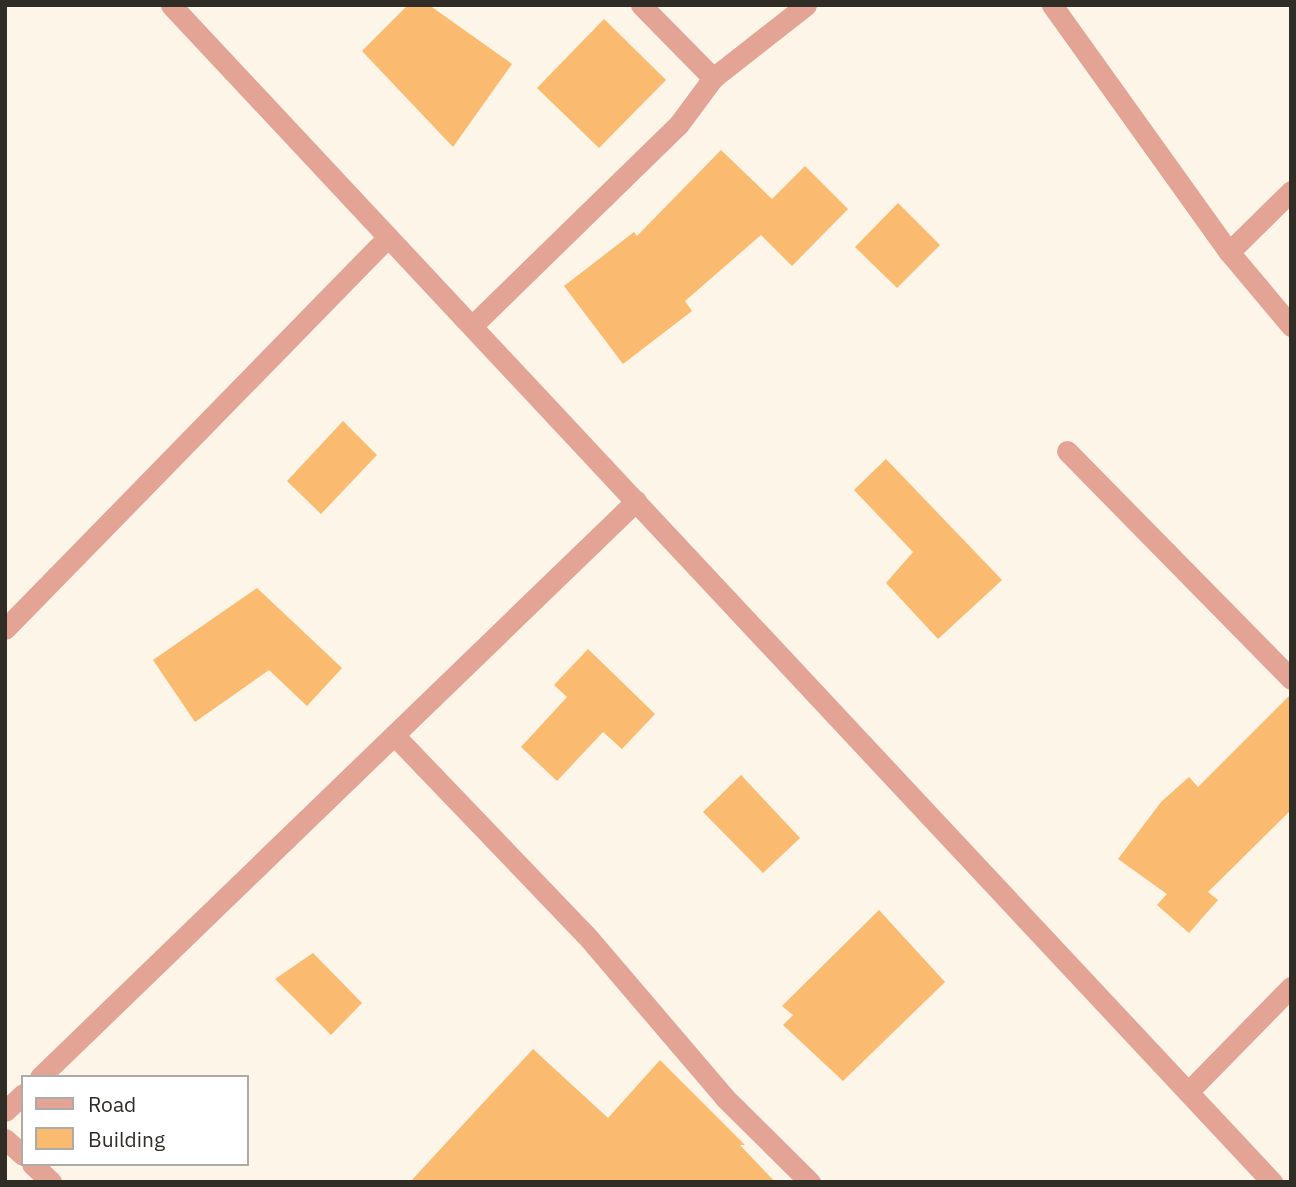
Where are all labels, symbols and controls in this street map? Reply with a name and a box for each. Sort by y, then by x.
legend [21,1075,248,1166]
text: Road [88,1090,136,1118]
text: Building [88,1125,165,1153]

